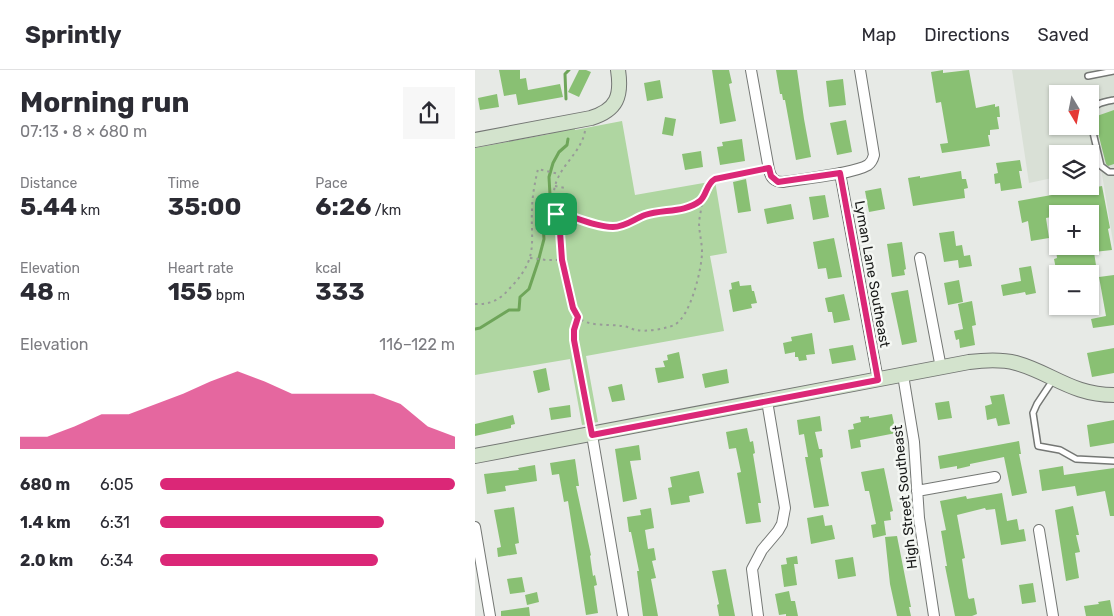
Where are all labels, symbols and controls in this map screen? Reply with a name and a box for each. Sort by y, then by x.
text: Sprintly [25,21,122,49]
text: Map [861,24,896,46]
text: Directions [924,24,1010,46]
text: Saved [1038,24,1089,46]
north arrow [1049,85,1099,135]
map controls [1049,85,1099,315]
text: Morning run [20,86,189,119]
button: share [403,87,455,139]
text: 07:13 · 8 × 680 m [20,122,147,141]
button: layers [1049,145,1099,195]
text: Distance [20,175,77,192]
text: Time [168,175,199,192]
text: Pace [315,175,347,192]
text: 5.44 [20,192,77,221]
text: 35:00 [168,192,242,221]
text: 6:26 [315,192,371,221]
pin [535,193,577,235]
street label: Lyman Lane Southeast [851,199,893,349]
icon: arrive [542,200,570,228]
text: km [77,202,100,219]
text: /km [371,202,401,219]
button: + [1049,205,1099,255]
text: Elevation [20,260,80,277]
text: Heart rate [168,260,234,277]
text: kcal [315,260,341,277]
button: − [1049,265,1099,315]
text: 48 [20,277,54,306]
text: 155 [168,277,212,306]
text: 333 [315,277,365,306]
text: m [54,287,70,304]
text: bpm [212,287,245,304]
text: Elevation [20,335,89,354]
text: 116–122 m [379,335,455,354]
street label: High Street Southeast [889,424,921,570]
text: 680 m [20,475,70,494]
text: 6:05 [100,475,133,494]
text: 1.4 km [20,513,71,532]
text: 6:31 [100,513,130,532]
text: 2.0 km [20,551,73,570]
text: 6:34 [100,551,133,570]

